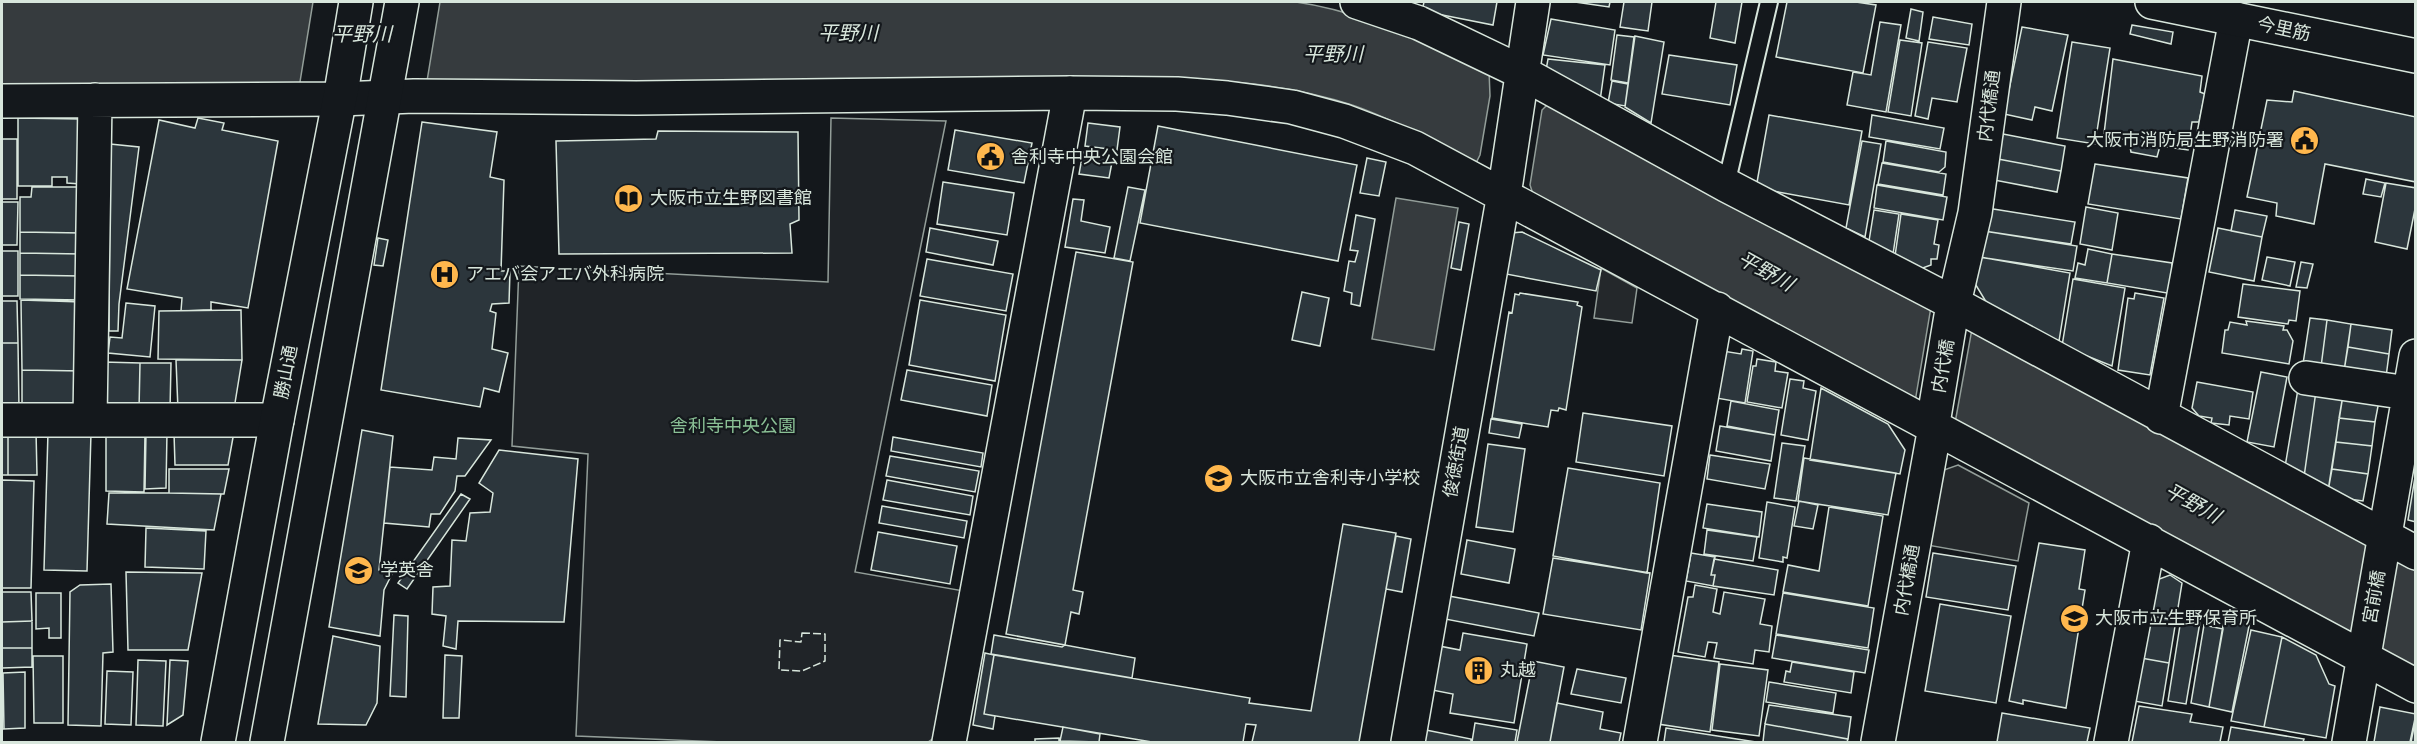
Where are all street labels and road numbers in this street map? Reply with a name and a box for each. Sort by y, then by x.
street label: 今里筋 [2255,14,2312,45]
street label: 内代橋通 [1975,69,2004,143]
street label: 内代橋 [1928,338,1959,394]
street label: 勝山通 [271,344,302,401]
street label: 俊徳街道 [1440,425,1473,499]
street label: 内代橋通 [1891,543,1924,617]
street label: 宮前橋 [2359,569,2390,625]

